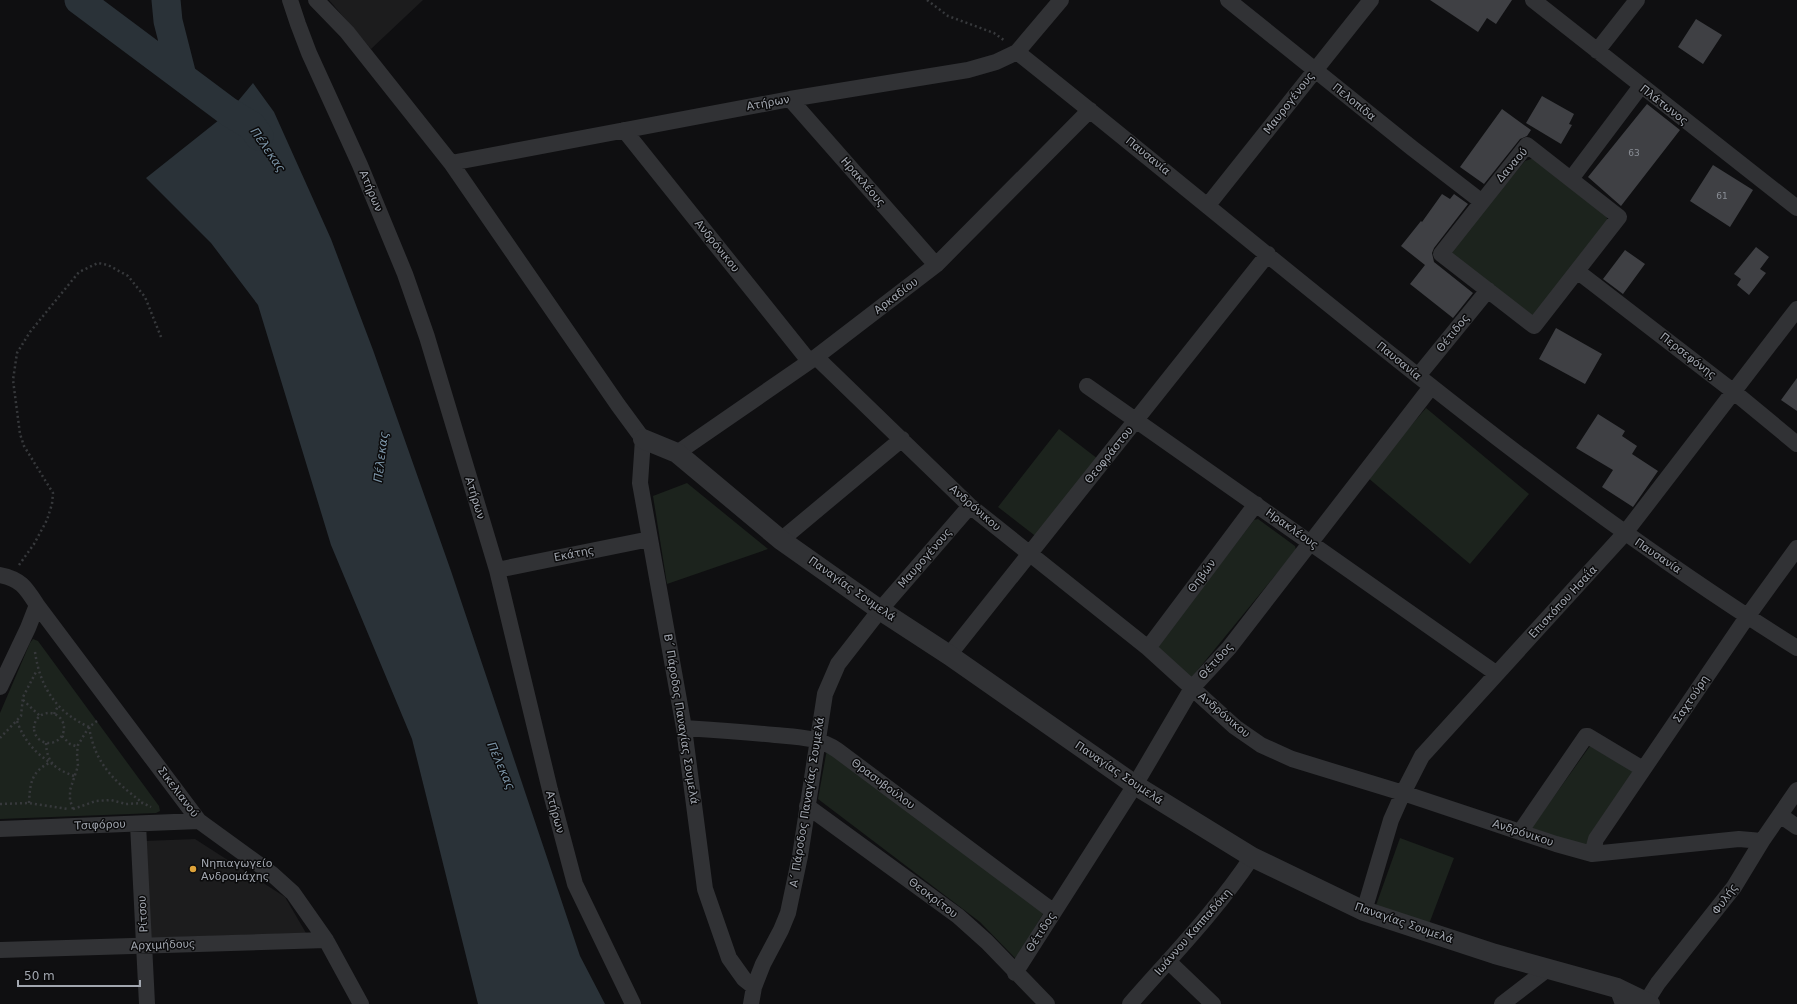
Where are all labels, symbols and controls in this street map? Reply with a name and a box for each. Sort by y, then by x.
street label: Μαυρογένους [1261,69,1317,137]
street label: Πελοπίδα [1330,81,1378,123]
street label: Πλάτωνος [1637,82,1691,128]
street label: Ατήρων [745,93,791,113]
water label: Πέλεκας [248,125,288,175]
street label: Παυσανία [1123,134,1173,178]
street label: Δαναού [1494,145,1530,185]
house number: 63 [1628,148,1640,158]
street label: Ηρακλέους [838,155,888,209]
street label: Ατήρων [357,168,385,214]
house number: 61 [1716,191,1728,201]
street label: Ανδρόνικου [692,217,742,275]
street label: Αρκαδίου [871,275,921,317]
street label: Θέτιδος [1434,311,1472,355]
street label: Περσεφόνης [1657,330,1719,382]
street label: Παυσανία [1374,339,1424,383]
street label: Θεοφράστου [1082,424,1136,486]
water label: Πέλεκας [371,431,391,483]
street label: Ατήρων [462,475,488,521]
street label: Ανδρόνικου [947,482,1003,534]
street label: Ηρακλέους [1263,506,1321,552]
street label: Μαυρογένους [895,525,955,591]
street label: Παυσανία [1632,536,1684,576]
street label: Εκάτης [553,544,595,564]
street label: Παναγίας Σουμελά [806,554,898,624]
street label: Θηβών [1185,557,1219,595]
street label: Επισκόπου Ησαΐα [1525,562,1600,641]
street label: Β΄ Πάροδος Παναγίας Σουμελά [661,633,701,805]
street label: Θέτιδος [1196,640,1236,682]
street label: Σαχτούρη [1670,673,1712,725]
street label: Ανδρόνικου [1195,690,1253,740]
street label: Α΄ Πάροδος Παναγίας Σουμελά [787,716,827,888]
street label: Παναγίας Σουμελά [1073,739,1165,807]
water label: Πέλεκας [484,740,518,792]
street label: Θρασυβούλου [849,756,917,812]
street label: Σικελιανού [155,764,201,820]
street label: Ατήρων [543,789,567,835]
street label: Ανδρόνικου [1491,817,1555,849]
street label: Τσιφόρου [73,818,126,832]
place label: Νηπιαγωγείο Ανδρομάχης [201,857,273,883]
marker: Νηπιαγωγείο Ανδρομάχης [188,864,198,874]
street label: Θεοκρίτου [906,875,960,921]
street label: Φυλής [1709,881,1741,917]
street label: Ιωάννου Καππαδόκη [1152,886,1234,978]
street label: Ρίτσου [136,895,150,933]
street label: Παναγίας Σουμελά [1353,900,1455,946]
street label: Θέτιδος [1023,910,1059,954]
street label: Αρχιμήδους [130,937,196,953]
scale bar [18,962,140,988]
text: 50 m [24,969,55,983]

